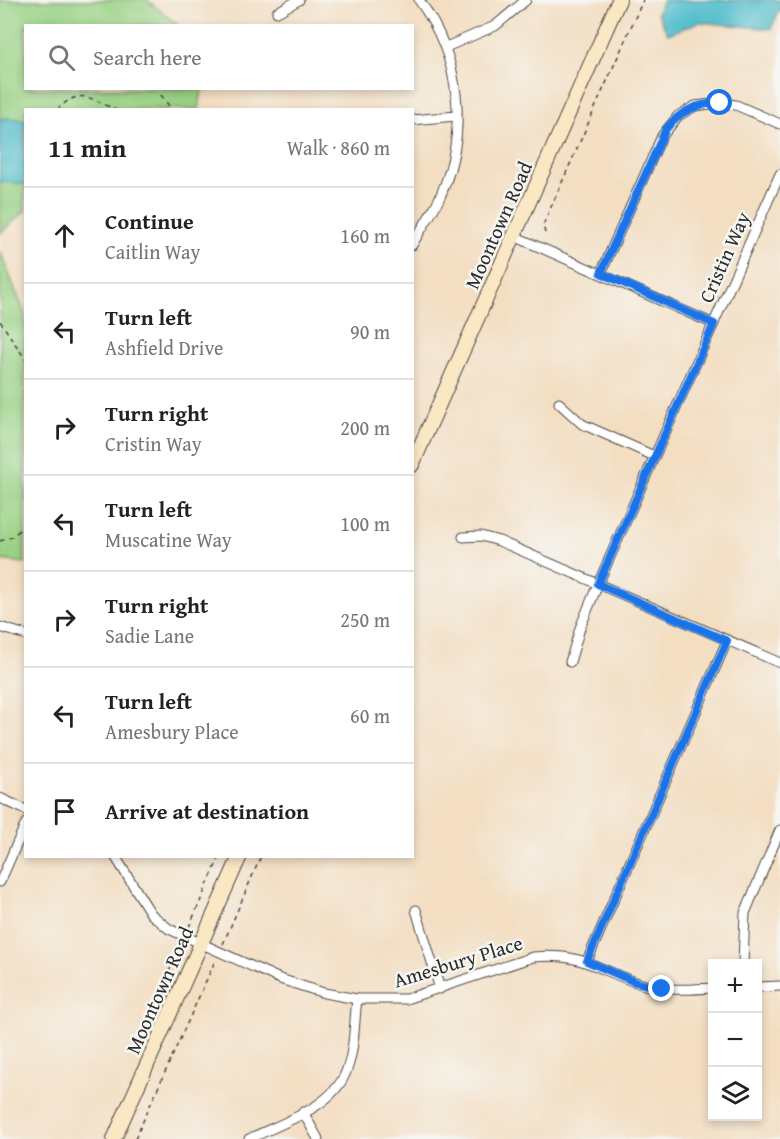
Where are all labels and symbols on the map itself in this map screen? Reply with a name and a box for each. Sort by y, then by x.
route start [706,89,732,115]
street label: Moontown Road [457,156,539,293]
street label: Cristin Way [691,207,757,307]
street label: Moontown Road [118,921,200,1058]
street label: Amesbury Place [390,928,526,994]
route end [648,975,674,1001]

